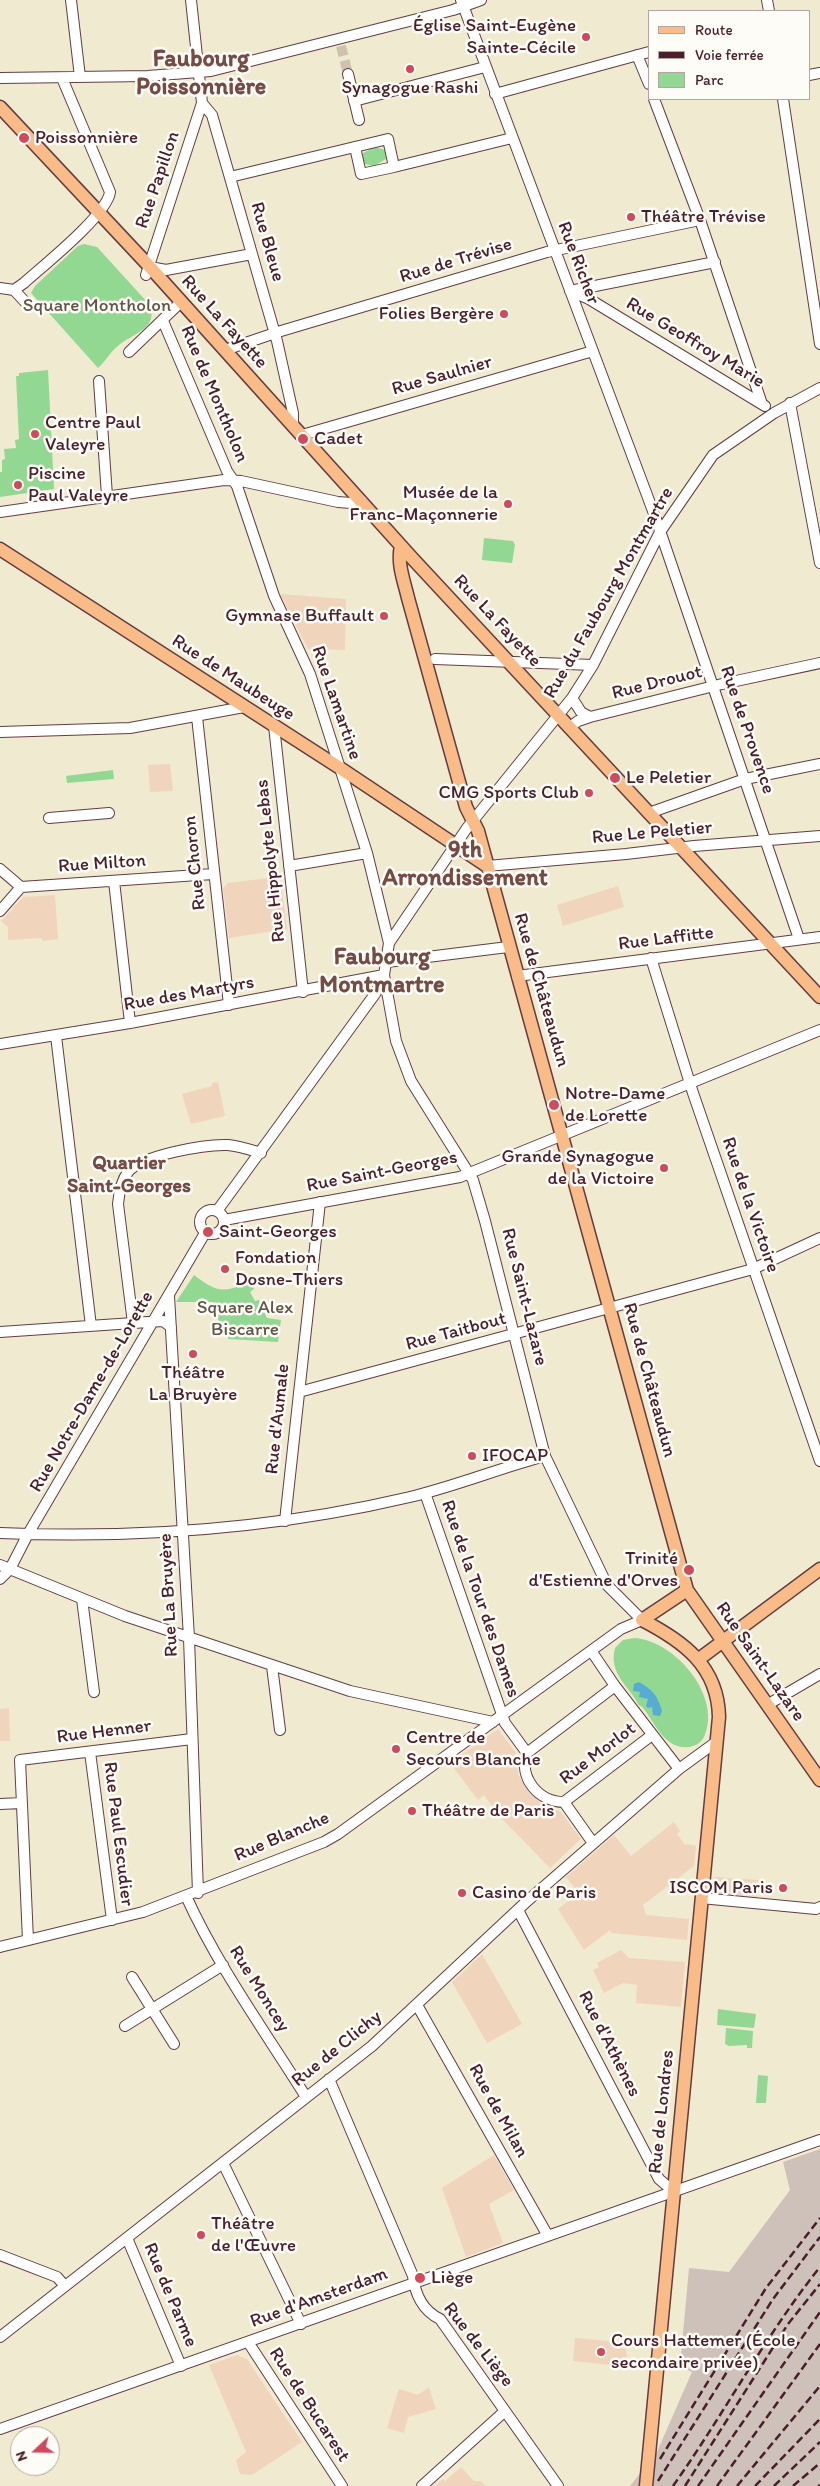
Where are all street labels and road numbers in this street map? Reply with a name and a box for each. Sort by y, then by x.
street label: Rue Papillon [131,128,185,232]
street label: Rue Bleue [245,200,289,284]
street label: Rue Richer [552,218,604,308]
street label: Rue de Trévise [397,233,515,289]
street label: Rue La Fayette [176,270,272,374]
street label: Rue Geoffroy Marie [622,293,768,393]
street label: Rue de Montholon [175,322,253,466]
street label: Rue Saulnier [389,351,495,401]
street label: Rue du Faubourg Montmartre [539,483,679,703]
street label: Rue La Fayette [448,570,546,672]
street label: Rue de Maubeuge [167,630,299,726]
street label: Rue Lamartine [306,643,366,763]
street label: Rue Drouot [609,661,705,705]
street label: Rue de Provence [714,663,780,797]
street label: Rue Hippolyte Lebas [251,778,291,944]
street label: Rue Choron [179,815,211,911]
street label: Rue Le Peletier [591,816,713,850]
street label: Rue Milton [57,850,147,878]
street label: Rue de Châteaudun [508,910,574,1070]
street label: Rue Laffitte [617,922,715,956]
street label: Rue des Martyrs [122,971,256,1017]
street label: Rue de la Victoire [716,1134,784,1276]
street label: Rue Saint-Georges [305,1146,459,1198]
street label: Rue Saint-Lazare [496,1226,552,1368]
street label: Rue Notre-Dame-de-Lorette [25,1287,159,1497]
street label: Rue de Châteaudun [617,1300,681,1460]
street label: Rue Taitbout [403,1308,509,1356]
street label: Rue d'Aumale [261,1363,295,1475]
street label: Rue de la Tour des Dames [435,1497,525,1701]
street label: Rue La Bruyère [154,1533,184,1657]
street label: Rue Saint-Lazare [710,1598,810,1726]
street label: Rue Henner [56,1715,152,1749]
street label: Rue Morlot [555,1718,641,1790]
street label: Rue Paul Escudier [98,1760,138,1908]
street label: Rue Blanche [231,1807,333,1867]
street label: Rue Moncey [224,1942,294,2036]
street label: Rue d'Athènes [573,1987,645,2101]
street label: Rue de Clichy [287,2006,387,2092]
street label: Rue de Londres [644,2049,680,2175]
street label: Rue de Milan [463,2060,533,2162]
street label: Rue de Parme [138,2239,202,2351]
street label: Rue d'Amsterdam [247,2263,391,2333]
street label: Rue de Liège [438,2298,518,2392]
street label: Rue de Bucarest [263,2343,355,2467]

